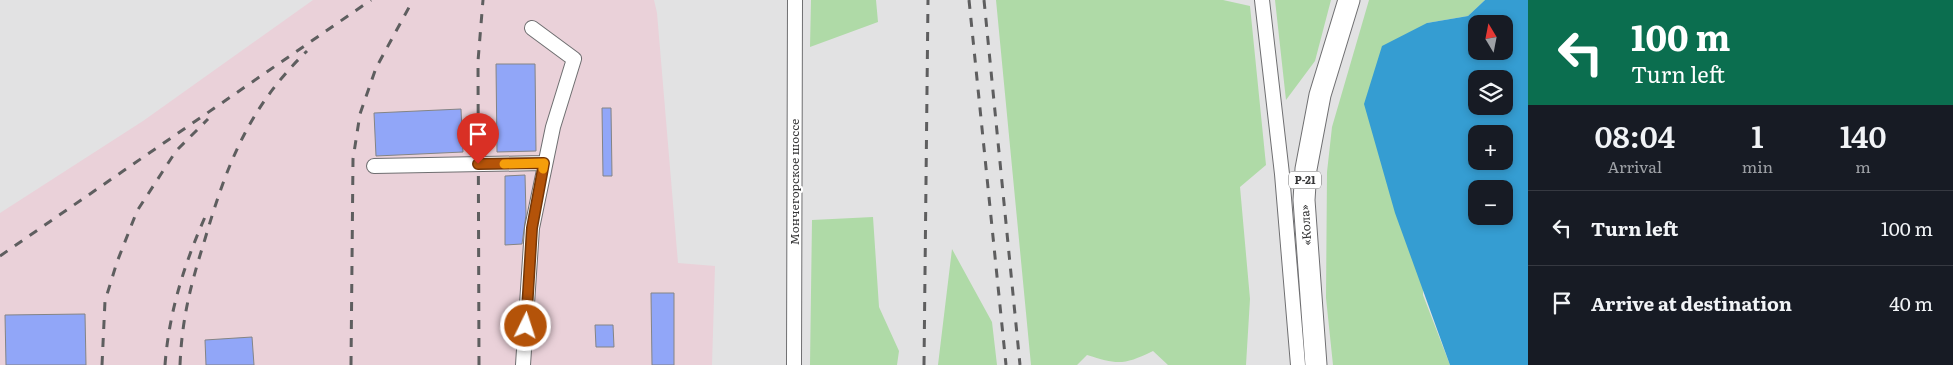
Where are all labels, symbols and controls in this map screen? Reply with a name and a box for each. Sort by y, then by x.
text: 100 m [1631,10,1731,62]
north arrow [1468,15,1512,60]
map controls [1468,15,1513,225]
icon: left [1548,20,1613,85]
text: Turn left [1631,57,1725,90]
button: layers [1468,70,1513,115]
pin [457,113,499,164]
text: 08:04 [1595,113,1675,157]
text: 1 [1751,113,1764,157]
text: 140 [1840,113,1886,157]
street label: Мончегорское шоссе [785,119,803,245]
icon: arrive [464,120,492,148]
button: + [1468,125,1513,170]
text: Arrival [1608,154,1662,178]
text: min [1742,154,1773,178]
text: m [1855,154,1871,178]
road number: Р-21 [1289,172,1321,188]
button: − [1468,180,1513,225]
street label: «Кола» [1295,204,1315,246]
icon: left [1548,214,1576,242]
text: Turn left [1591,214,1678,242]
text: 100 m [1881,214,1933,242]
icon: arrive [1548,289,1576,317]
text: Arrive at destination [1591,289,1792,317]
text: 40 m [1889,289,1933,317]
position arrow [499,299,551,351]

